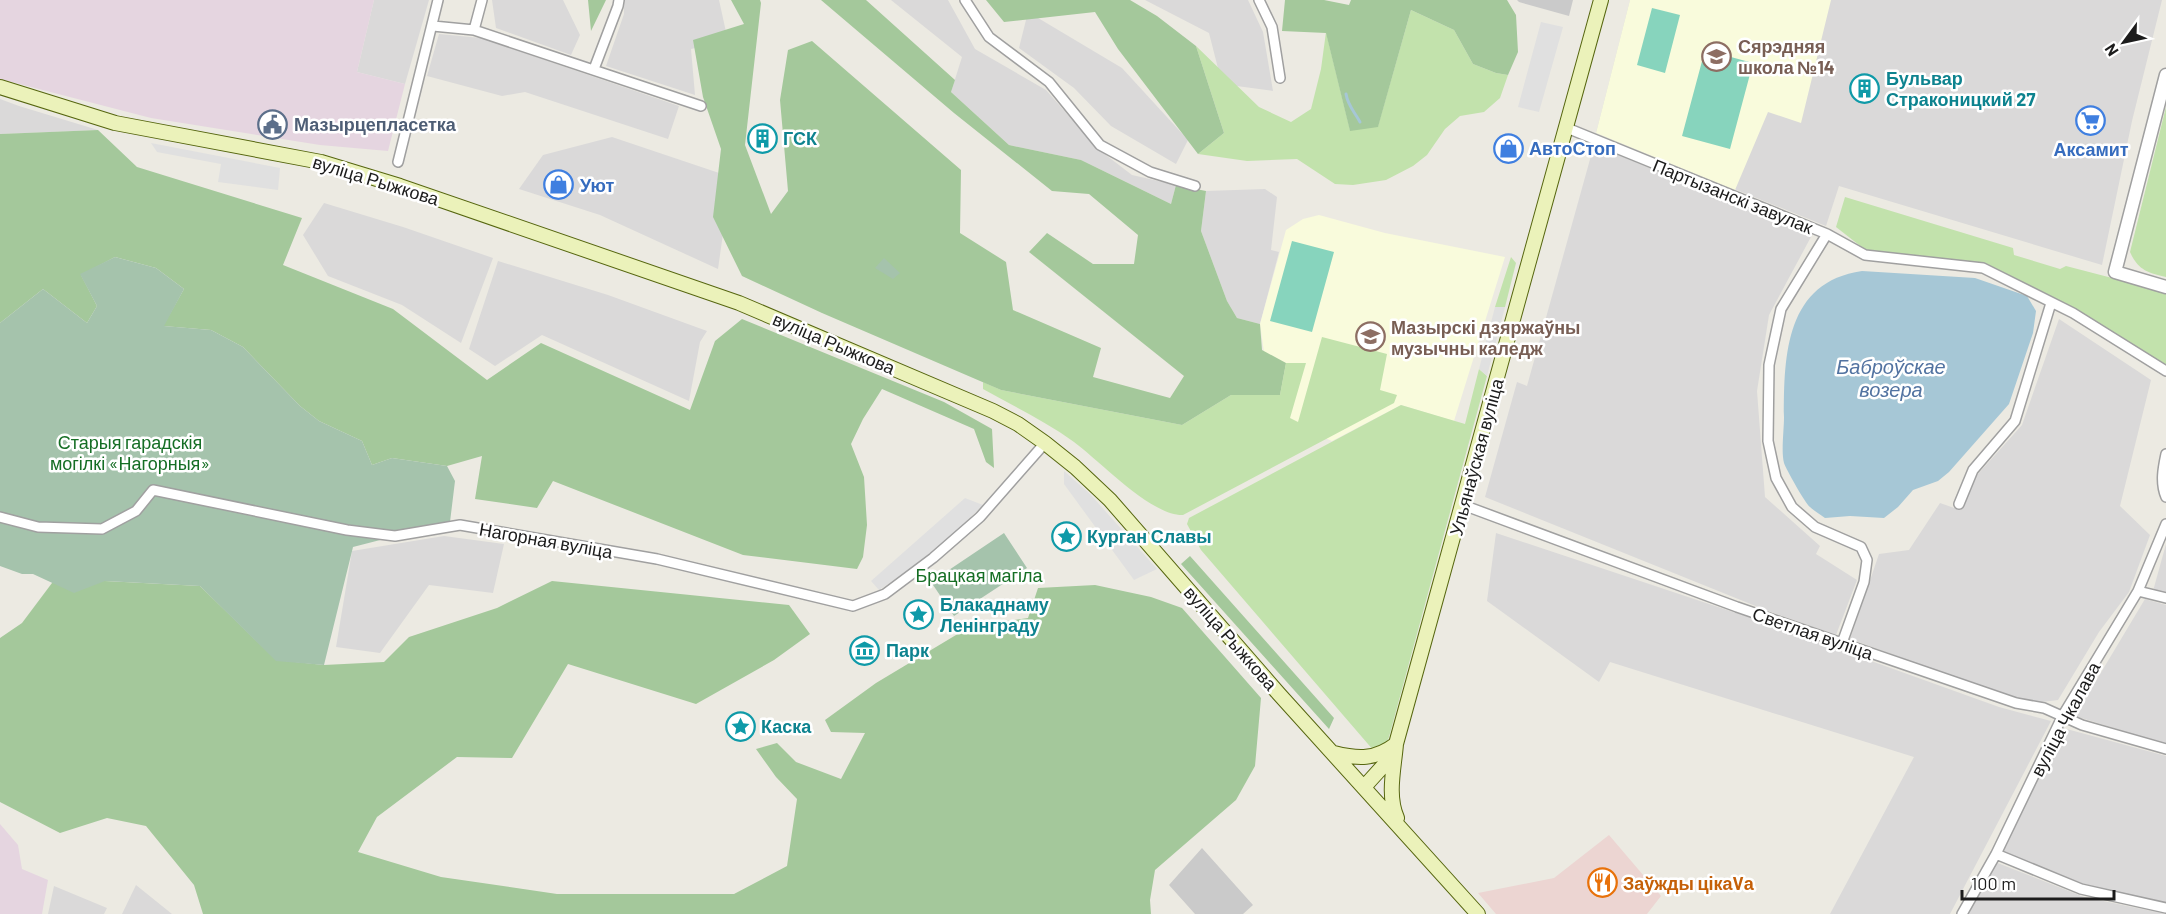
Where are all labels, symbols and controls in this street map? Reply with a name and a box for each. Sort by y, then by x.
north arrow [2094,12,2154,72]
place label: Сярэдняя школа №14 [1738,35,1835,78]
school or university icon: Сярэдняя школа №14 [1701,40,1733,72]
text: N [2100,41,2122,60]
place label: Бульвар Страконицкий 27 [1886,67,2035,110]
building icon: Бульвар Страконицкий 27 [1849,72,1881,104]
supermarket icon: Аксамит [2075,104,2107,136]
public building icon: Мазырцепласетка [257,108,289,140]
place label: Мазырцепласетка [294,113,457,135]
building icon: ГСК [746,122,778,154]
place label: ГСК [783,127,818,149]
shop icon: АвтоСтоп [1492,132,1524,164]
place label: АвтоСтоп [1529,137,1616,159]
place label: Аксамит [2053,138,2129,160]
street label: вуліца Рыжкова [310,150,443,210]
street label: Партызанскі завулак [1650,154,1816,238]
shop icon: Уют [543,169,575,201]
place label: Уют [580,174,614,196]
street label: вуліца Рыжкова [770,307,899,379]
place label: Мазырскі дзяржаўны музычны каледж [1391,316,1580,359]
school or university icon: Мазырскі дзяржаўны музычны каледж [1354,321,1386,353]
water label: Баброўскае возера [1836,354,1946,401]
street label: Ульянаўская вуліца [1444,375,1508,538]
park label: Старыя гарадскія могілкі «Нагорныя» [50,431,210,474]
street label: Нагорная вуліца [478,517,615,563]
place icon: Курган Славы [1050,520,1082,552]
place label: Курган Славы [1087,525,1212,547]
park label: Брацкая магіла [915,564,1044,586]
street label: вуліца Рыжкова [1180,581,1283,695]
place label: Блакаднаму Ленінграду [940,593,1049,636]
place icon: Блакаднаму Ленінграду [903,598,935,630]
street label: Светлая вуліца [1750,602,1877,664]
museum icon: Парк [849,634,881,666]
place label: Парк [886,639,930,661]
street label: вуліца Чкалава [2026,657,2105,780]
place icon: Каска [724,710,756,742]
place label: Каска [761,715,812,737]
scale bar [1962,863,2114,901]
restaurant icon: Заўжды цікаVа [1586,867,1618,899]
place label: Заўжды цікаVа [1623,872,1755,894]
text: 100 m [1971,872,2016,894]

